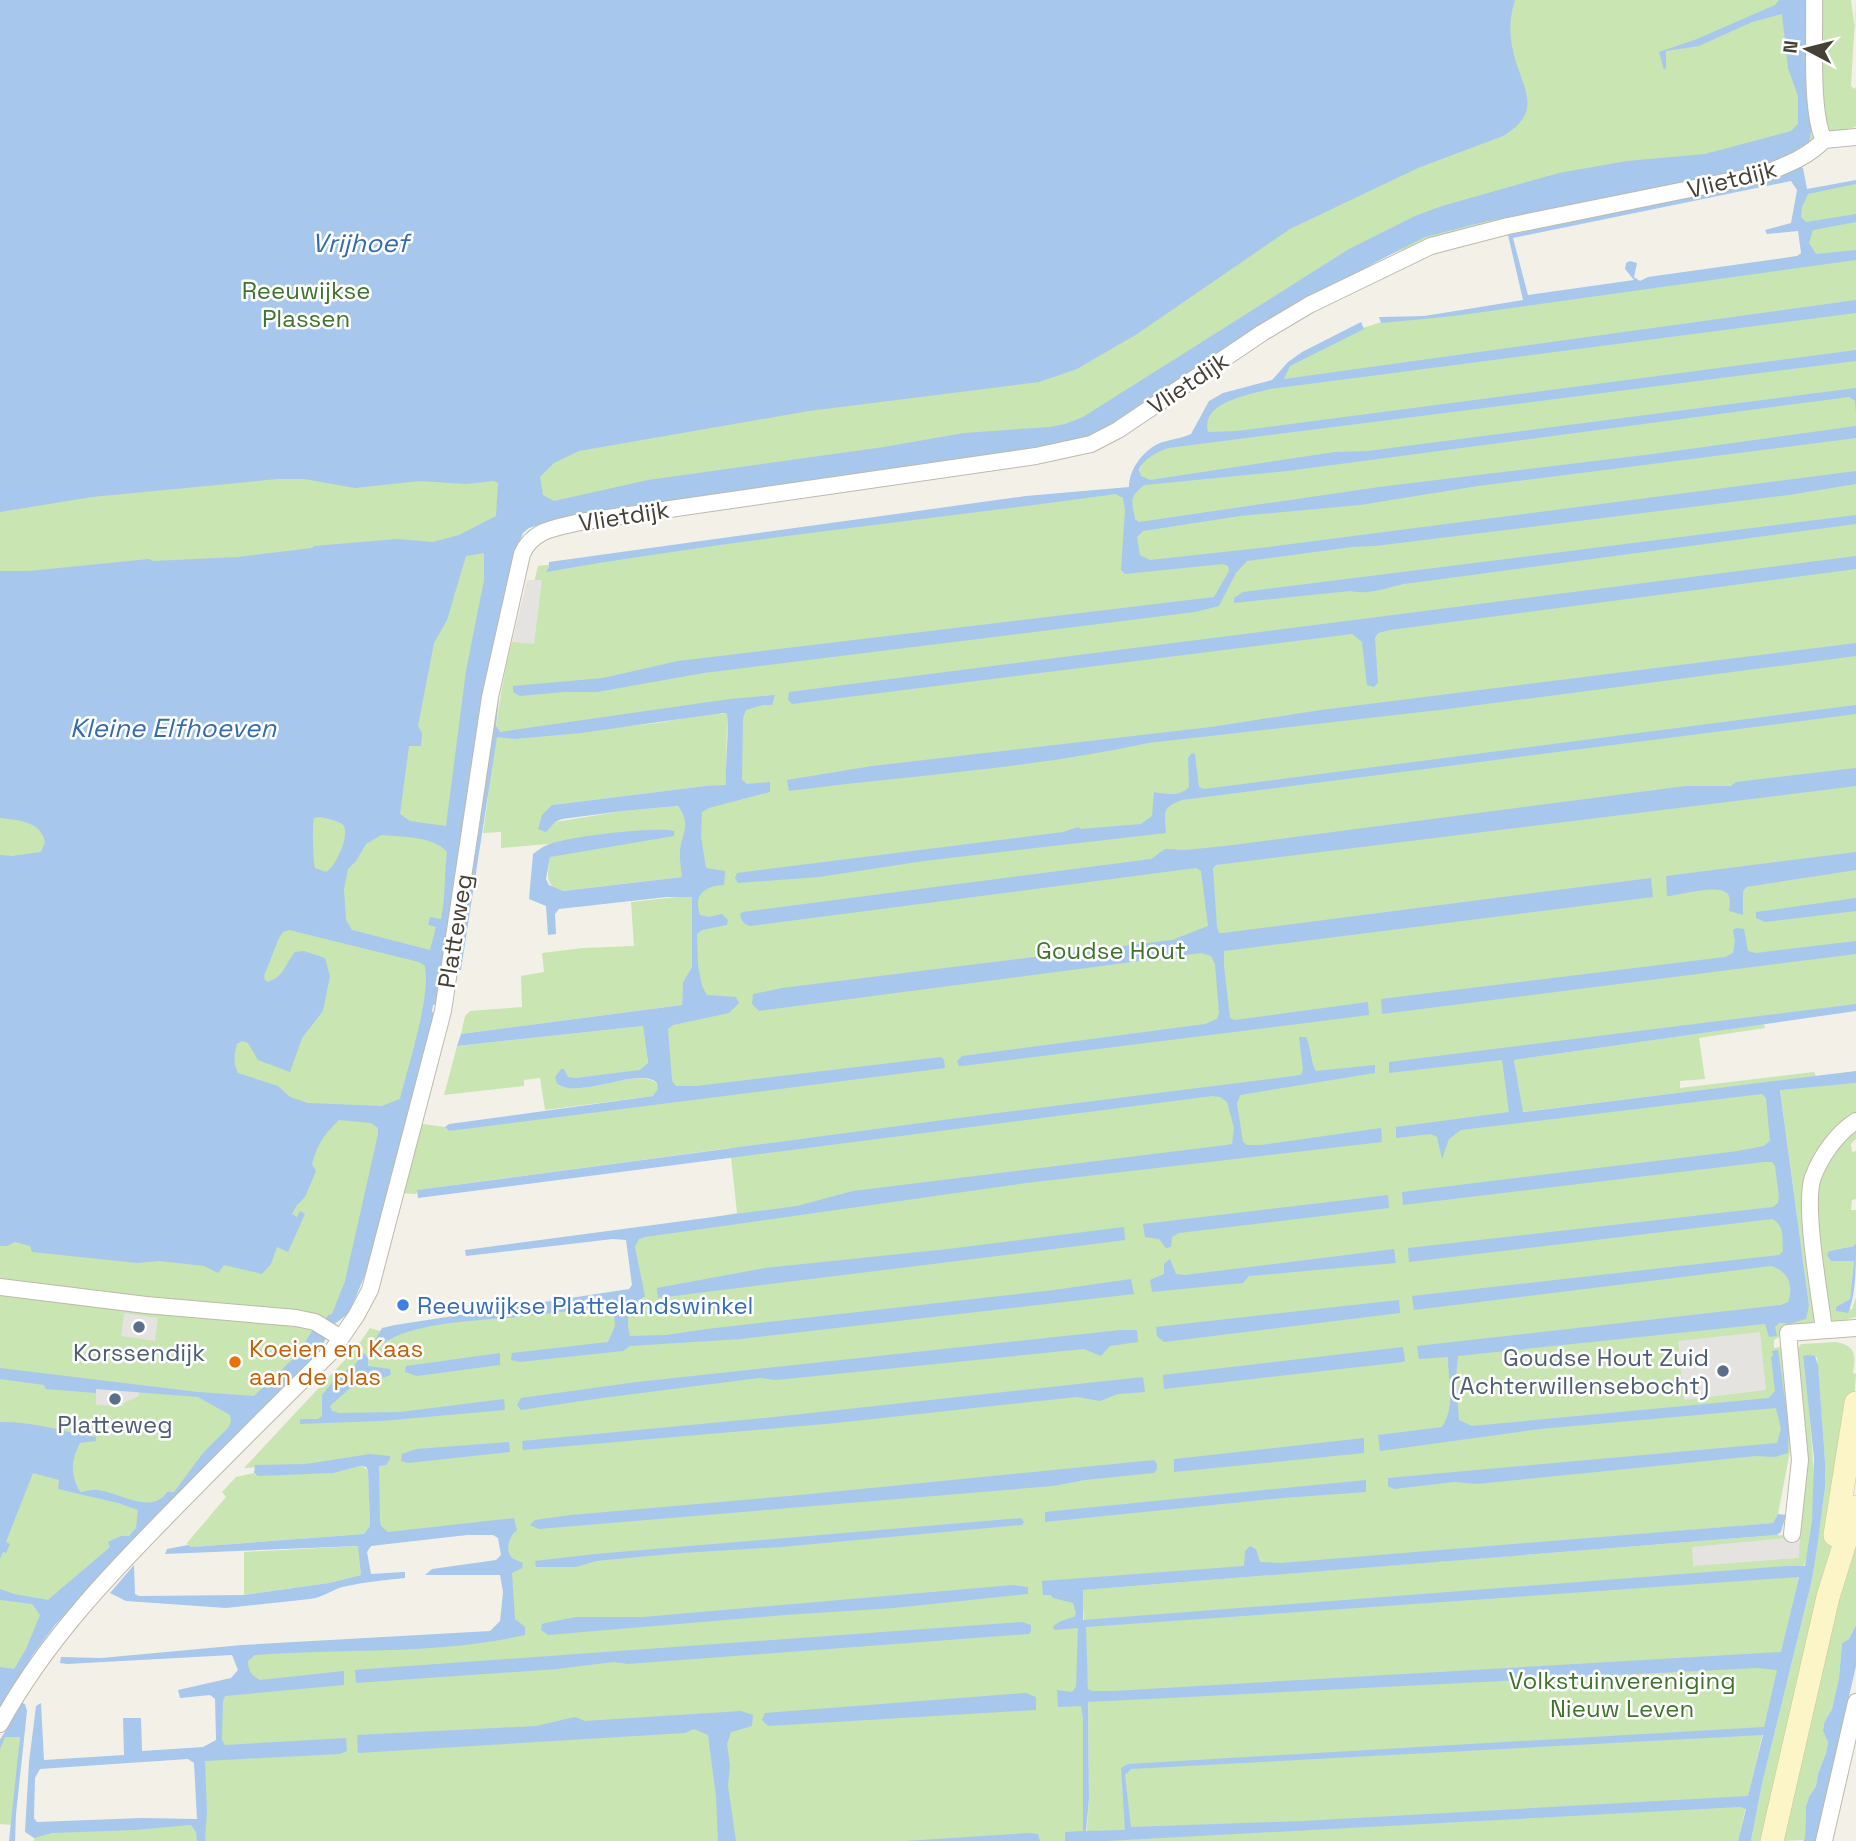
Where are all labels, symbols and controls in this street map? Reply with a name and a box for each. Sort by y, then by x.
north arrow [1772,14,1842,84]
text: N [1777,39,1804,55]
street label: Vlietdijk [1684,153,1780,205]
water label: Vrijhoef [312,226,412,260]
park label: Reeuwijkse Plassen [242,275,370,334]
street label: Vlietdijk [1142,345,1235,421]
street label: Vlietdijk [577,494,672,538]
water label: Kleine Elfhoeven [70,711,277,745]
street label: Platteweg [431,872,479,990]
park label: Goudse Hout [1036,935,1186,966]
place label: Reeuwijkse Plattelandswinkel [417,1290,753,1321]
marker: Reeuwijkse Plattelandswinkel [395,1297,411,1313]
marker: Korssendijk [131,1319,147,1335]
place label: Koeien en Kaas aan de plas [249,1333,423,1392]
place label: Korssendijk [73,1337,205,1368]
place label: Goudse Hout Zuid (Achterwillensebocht) [1451,1342,1709,1401]
marker: Koeien en Kaas aan de plas [227,1354,243,1370]
marker: Goudse Hout Zuid (Achterwillensebocht) [1715,1363,1731,1379]
marker: Platteweg [107,1391,123,1407]
place label: Platteweg [57,1409,173,1440]
park label: Volkstuinvereniging Nieuw Leven [1508,1665,1736,1724]

